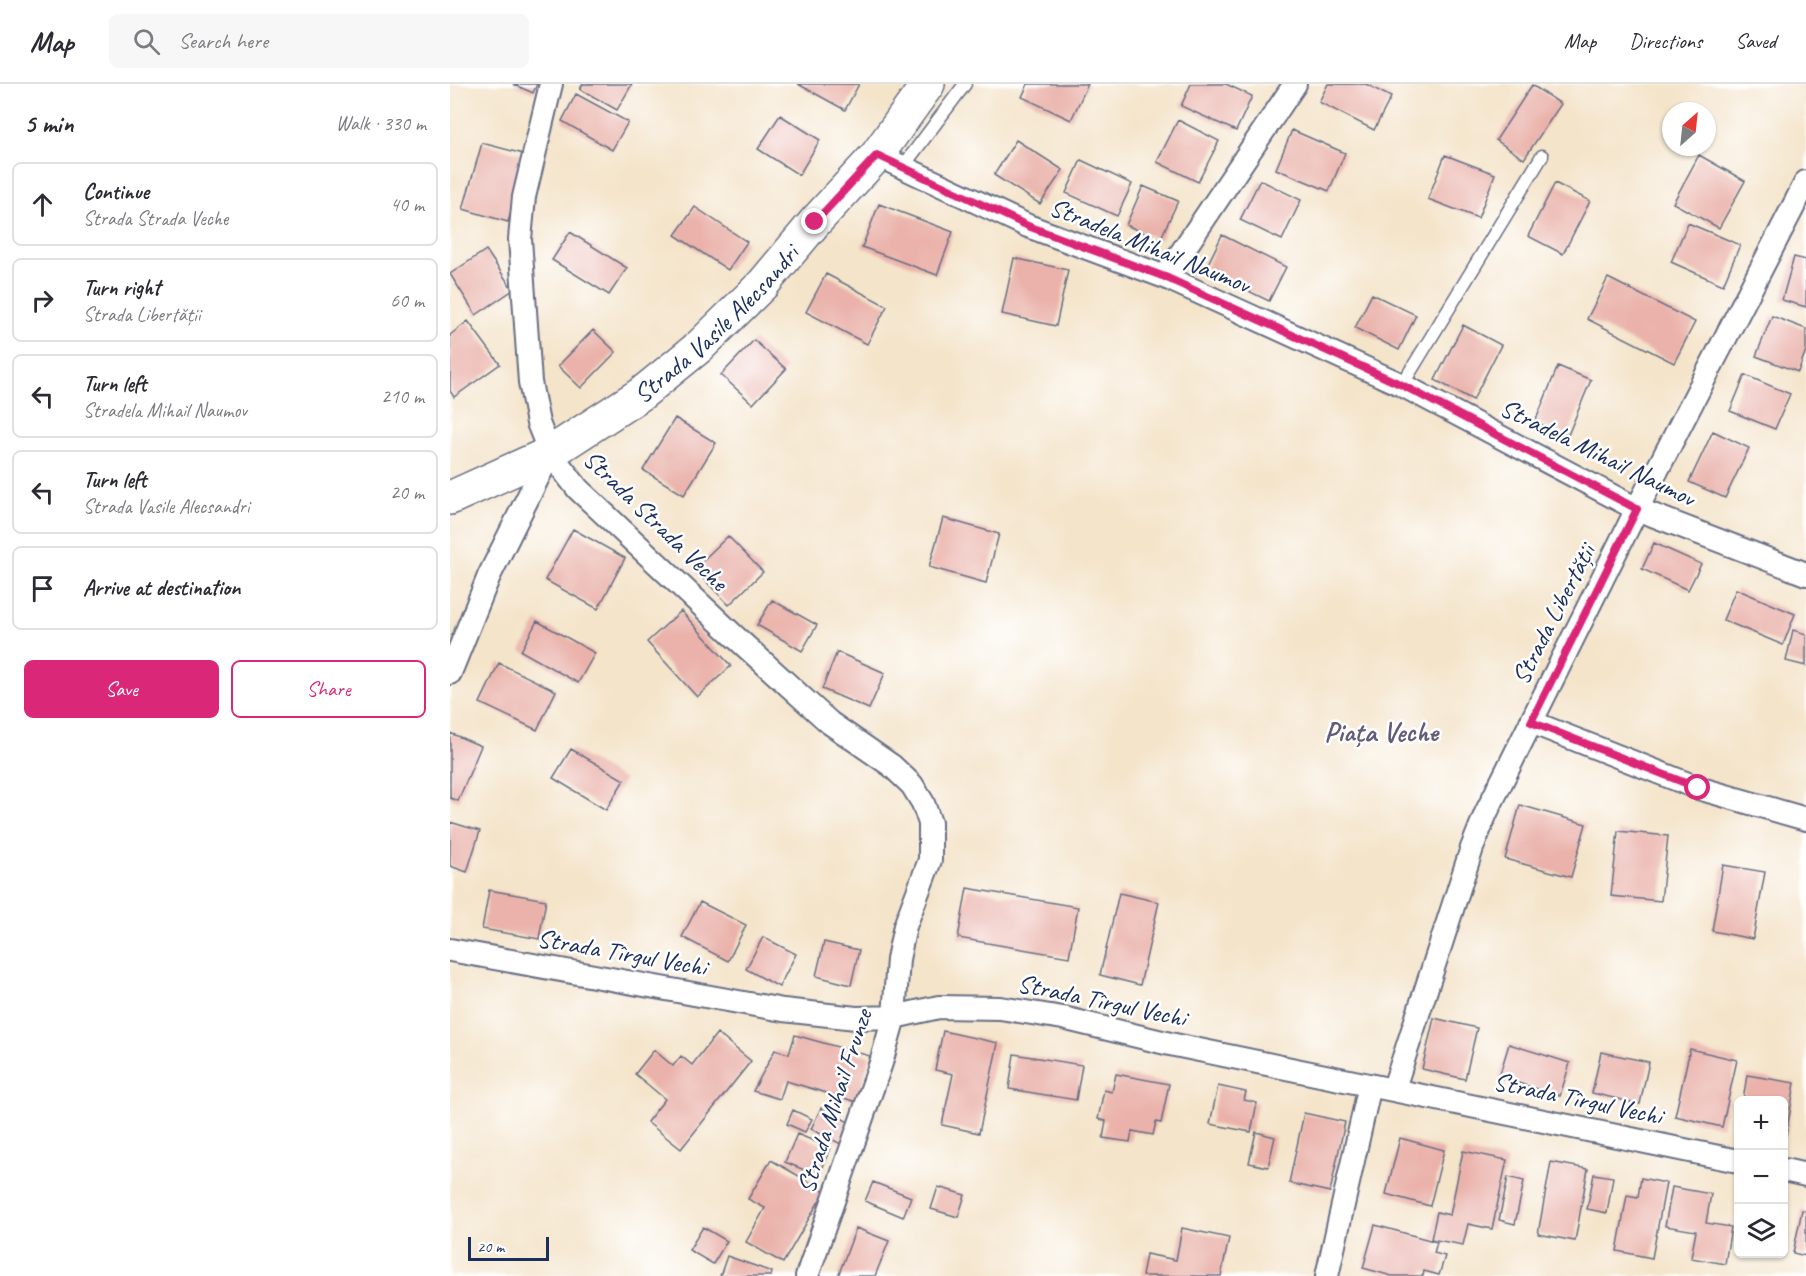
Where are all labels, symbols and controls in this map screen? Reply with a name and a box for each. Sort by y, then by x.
search box [109,14,529,68]
text: Map [30,24,73,59]
icon: search [130,25,163,58]
text: Search here [178,27,268,55]
text: Map [1564,28,1596,54]
text: Directions [1629,28,1702,54]
text: Saved [1735,28,1776,54]
north arrow [1662,102,1716,156]
text: 5 min [24,107,73,140]
text: Walk · 330 m [336,111,426,136]
text: Continue [83,178,149,206]
icon: ahead [26,188,59,221]
street label: Stradela Mihail Naumov [1045,190,1257,302]
text: 40 m [390,192,424,217]
text: Strada Strada Veche [83,206,228,231]
route end [801,208,827,234]
street label: Strada Vasile Alecsandri [627,236,808,411]
text: Turn right [83,274,160,302]
icon: right [26,284,59,317]
text: 60 m [390,288,424,313]
text: Strada Libertății [83,302,201,327]
text: Turn left [83,370,147,398]
icon: left [26,380,59,413]
text: 210 m [381,384,424,409]
street label: Stradela Mihail Naumov [1495,391,1703,515]
text: Stradela Mihail Naumov [83,398,247,423]
street label: Strada Strada Veche [576,443,736,599]
text: Turn left [83,466,147,494]
icon: left [26,476,59,509]
text: 20 m [390,480,424,505]
text: Strada Vasile Alecsandri [83,494,249,519]
street label: Strada Libertății [1504,536,1604,690]
icon: arrive [26,572,59,605]
text: Arrive at destination [83,574,240,602]
button: Save [24,660,219,718]
button: Share [231,660,426,718]
district label: Piața Veche [1324,714,1440,749]
route start [1684,774,1710,800]
street label: Strada Tîrgul Vechi [535,921,712,984]
street label: Strada Tîrgul Vechi [1015,967,1192,1035]
street label: Strada Mihail Frunze [789,1003,880,1197]
street label: Strada Tîrgul Vechi [1491,1065,1668,1133]
map controls [1734,1096,1788,1258]
button: + [1734,1096,1788,1150]
button: − [1734,1150,1788,1204]
button: layers [1734,1204,1788,1258]
scale bar [468,1234,549,1262]
text: 20 m [477,1237,504,1257]

